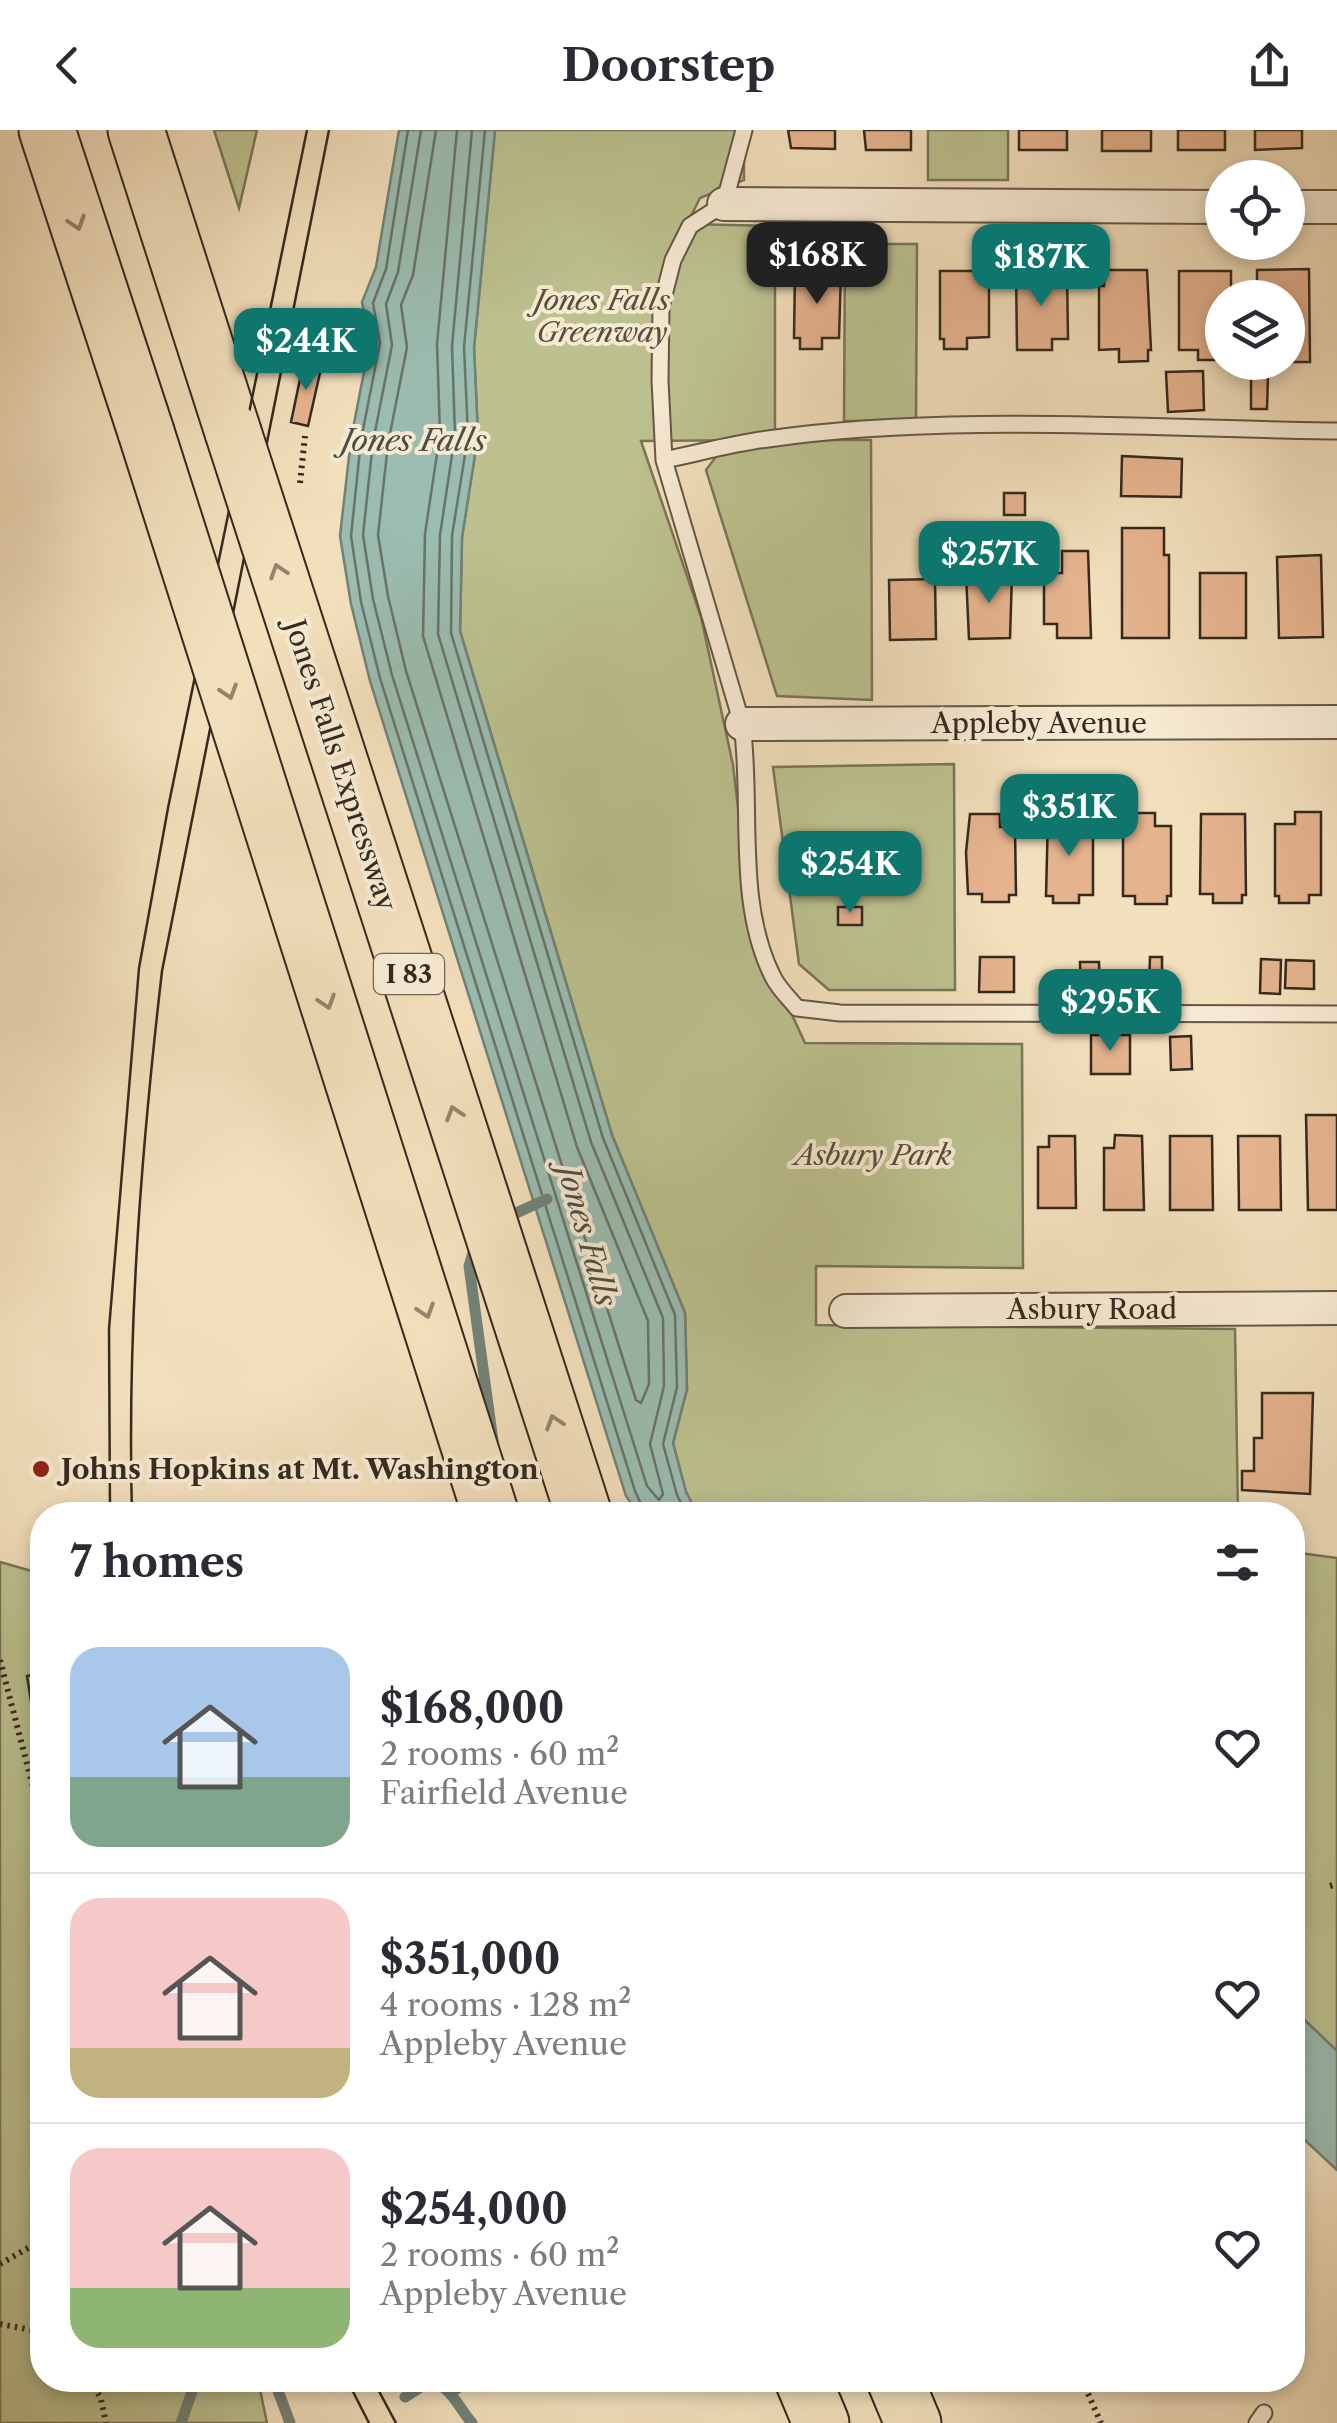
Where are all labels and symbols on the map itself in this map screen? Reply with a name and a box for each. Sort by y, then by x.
one-way arrow [66,213,86,230]
pin: $168K [747,222,887,307]
pin: $187K [971,224,1111,309]
park label: Jones Falls Greenway [526,283,671,349]
pin: $244K [236,308,376,393]
water label: Jones Falls [333,422,488,459]
pin: $257K [919,521,1059,606]
one-way arrow [270,563,290,580]
street label: Jones Falls Expressway [277,611,404,915]
one-way arrow [217,683,237,700]
street label: Appleby Avenue [930,706,1147,740]
pin: $351K [999,774,1139,859]
pin: $254K [780,831,920,916]
road number: I 83 [374,954,444,994]
pin: $295K [1040,969,1180,1054]
one-way arrow [316,992,336,1009]
one-way arrow [445,1105,465,1122]
park label: Asbury Park [790,1138,952,1172]
water label: Jones Falls [547,1153,626,1312]
street label: Asbury Road [1006,1292,1177,1326]
one-way arrow [414,1302,435,1319]
one-way arrow [545,1415,565,1432]
place label: Johns Hopkins at Mt. Washington [56,1452,539,1486]
marker: Johns Hopkins at Mt. Washington [30,1458,52,1480]

